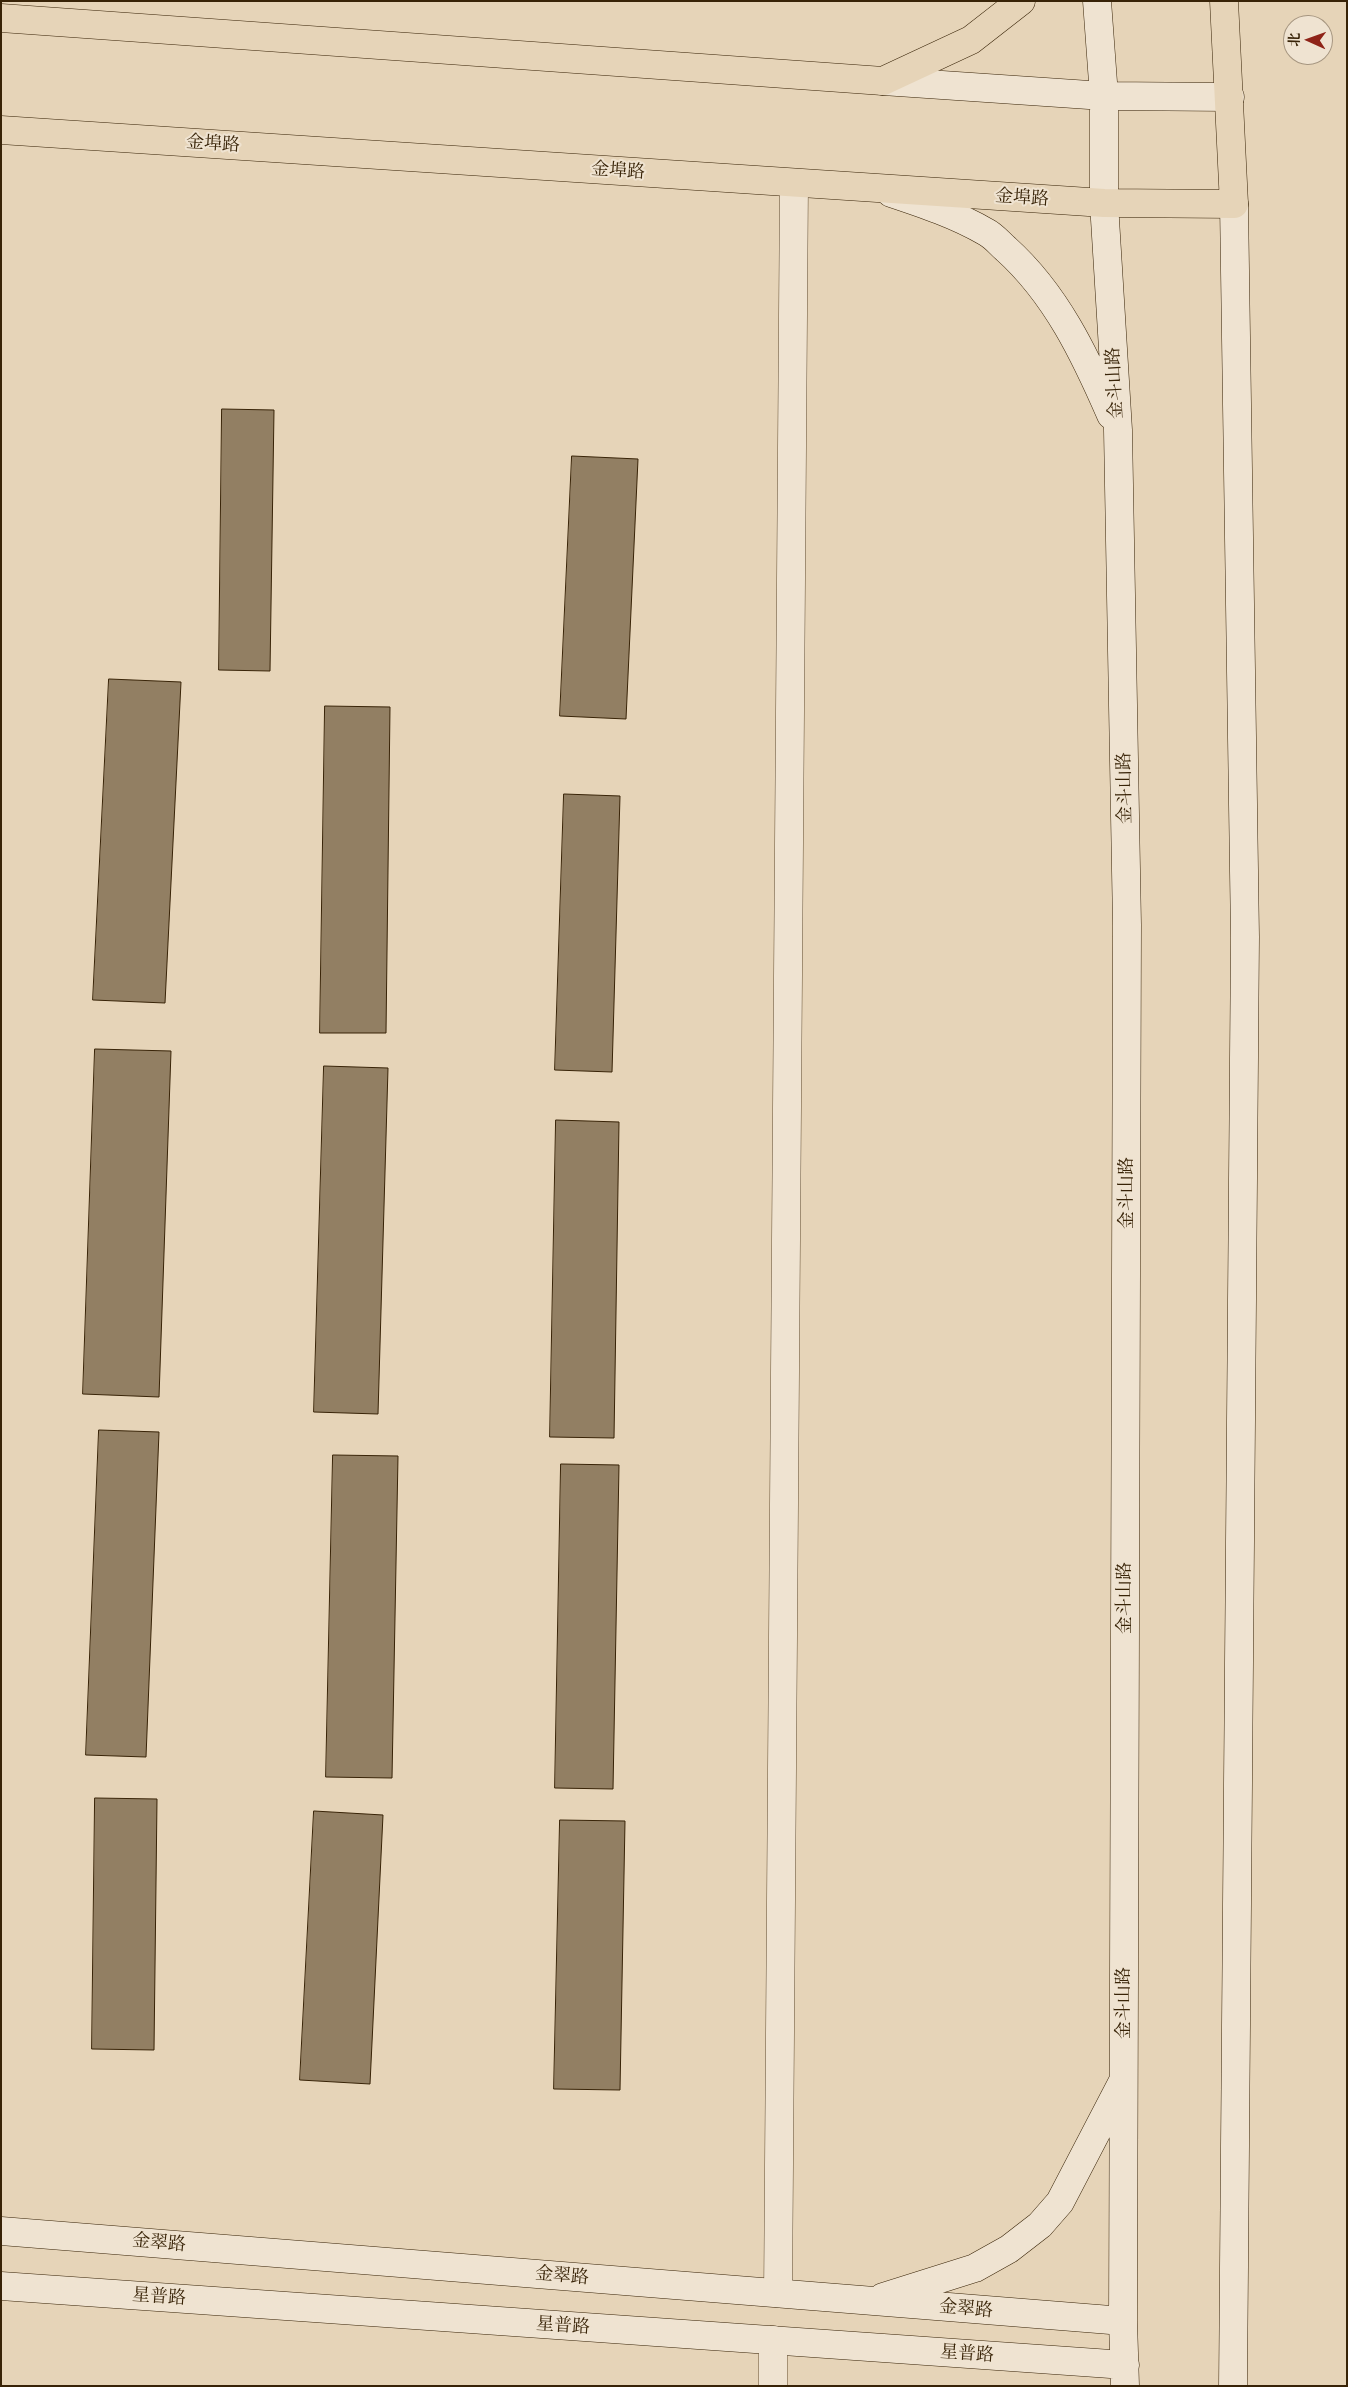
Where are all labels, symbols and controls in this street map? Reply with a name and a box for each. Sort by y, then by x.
north arrow [1283,15,1333,65]
text: 北 [1285,32,1303,47]
street label: 金埠路 [185,131,241,157]
street label: 金埠路 [590,158,646,184]
street label: 金埠路 [994,185,1050,211]
street label: 金斗山路 [1102,346,1128,420]
street label: 金斗山路 [1114,752,1136,824]
street label: 金斗山路 [1116,1157,1138,1229]
street label: 金斗山路 [1114,1562,1136,1634]
street label: 金斗山路 [1113,1967,1135,2039]
street label: 金翠路 [131,2230,187,2256]
street label: 金翠路 [534,2263,590,2289]
street label: 星普路 [131,2284,187,2310]
street label: 金翠路 [938,2296,994,2322]
street label: 星普路 [535,2313,591,2339]
street label: 星普路 [939,2341,995,2367]

